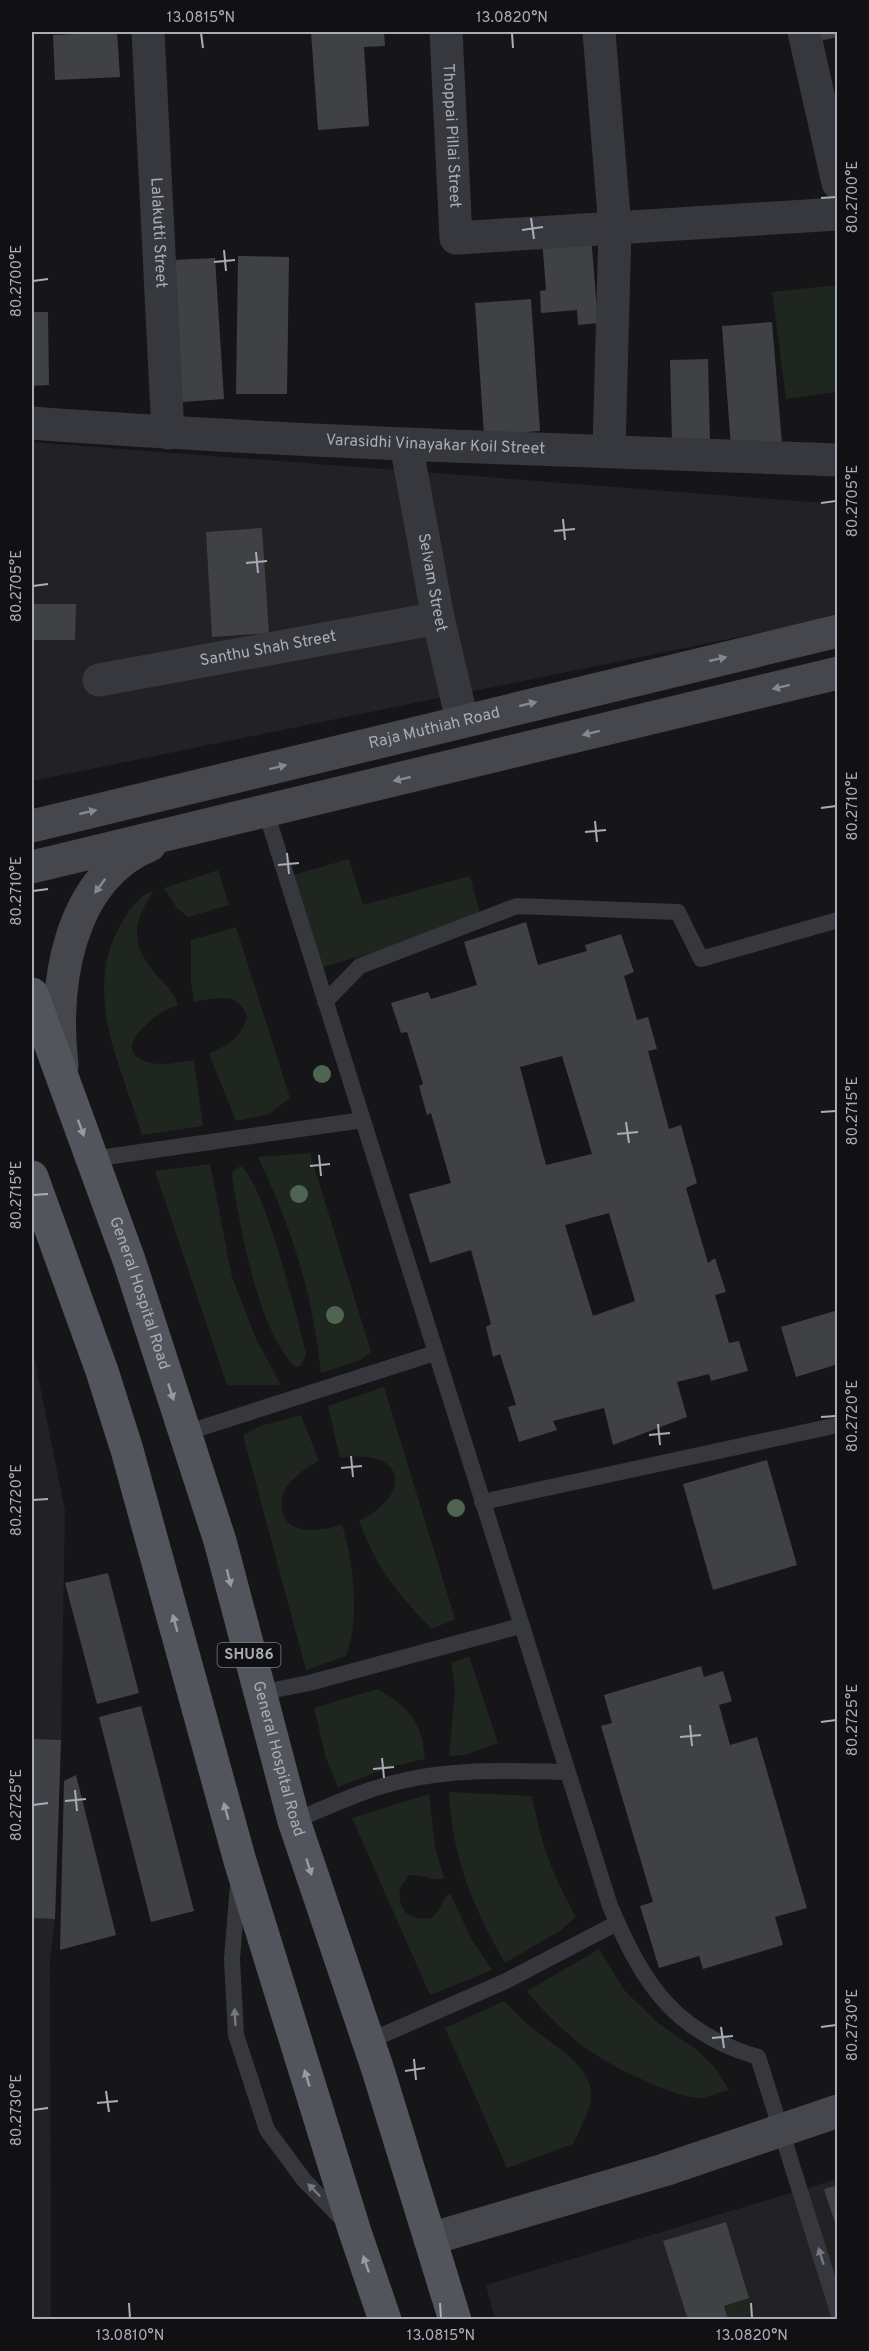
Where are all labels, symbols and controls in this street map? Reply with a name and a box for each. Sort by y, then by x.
text: 13.0815°N [167,9,235,28]
text: 13.0820°N [476,9,548,28]
street label: Thoppai Pillai Street [438,63,465,209]
text: 80.2700°E [844,161,863,233]
street label: Lalakutti Street [145,177,171,289]
text: 80.2700°E [8,245,27,317]
street label: Varasidhi Vinayakar Koil Street [325,430,545,460]
text: 80.2705°E [844,465,863,537]
street label: Selvam Street [413,532,451,634]
text: 80.2705°E [8,550,27,622]
street label: Santhu Shah Street [198,627,338,671]
one-way arrow [709,654,727,664]
one-way arrow [771,683,790,693]
one-way arrow [519,699,538,709]
street label: Raja Muthiah Road [367,703,502,754]
one-way arrow [582,729,600,739]
one-way arrow [269,761,287,771]
text: 80.2710°E [844,771,863,841]
one-way arrow [393,775,411,785]
one-way arrow [79,806,97,816]
text: 80.2710°E [8,856,27,926]
one-way arrow [94,878,106,894]
text: 80.2715°E [844,1076,863,1146]
one-way arrow [77,1119,86,1137]
text: 80.2715°E [8,1160,27,1230]
street label: General Hospital Road [104,1214,174,1372]
text: 80.2720°E [844,1380,863,1452]
one-way arrow [167,1383,177,1401]
text: 80.2720°E [8,1464,27,1536]
one-way arrow [225,1569,235,1587]
one-way arrow [170,1614,179,1632]
road number: SHU86 [218,1643,280,1667]
street label: General Hospital Road [247,1679,309,1839]
text: 80.2725°E [844,1684,863,1756]
text: 80.2725°E [8,1769,27,1841]
one-way arrow [221,1802,231,1820]
one-way arrow [305,1858,314,1876]
text: 80.2730°E [844,1989,863,2061]
one-way arrow [230,2007,240,2026]
one-way arrow [302,2069,311,2087]
text: 80.2730°E [8,2074,27,2146]
one-way arrow [308,2184,322,2198]
one-way arrow [816,2247,825,2265]
one-way arrow [361,2255,370,2273]
text: 13.0810°N [96,2327,164,2346]
text: 13.0815°N [407,2327,475,2346]
text: 13.0820°N [716,2327,788,2346]

